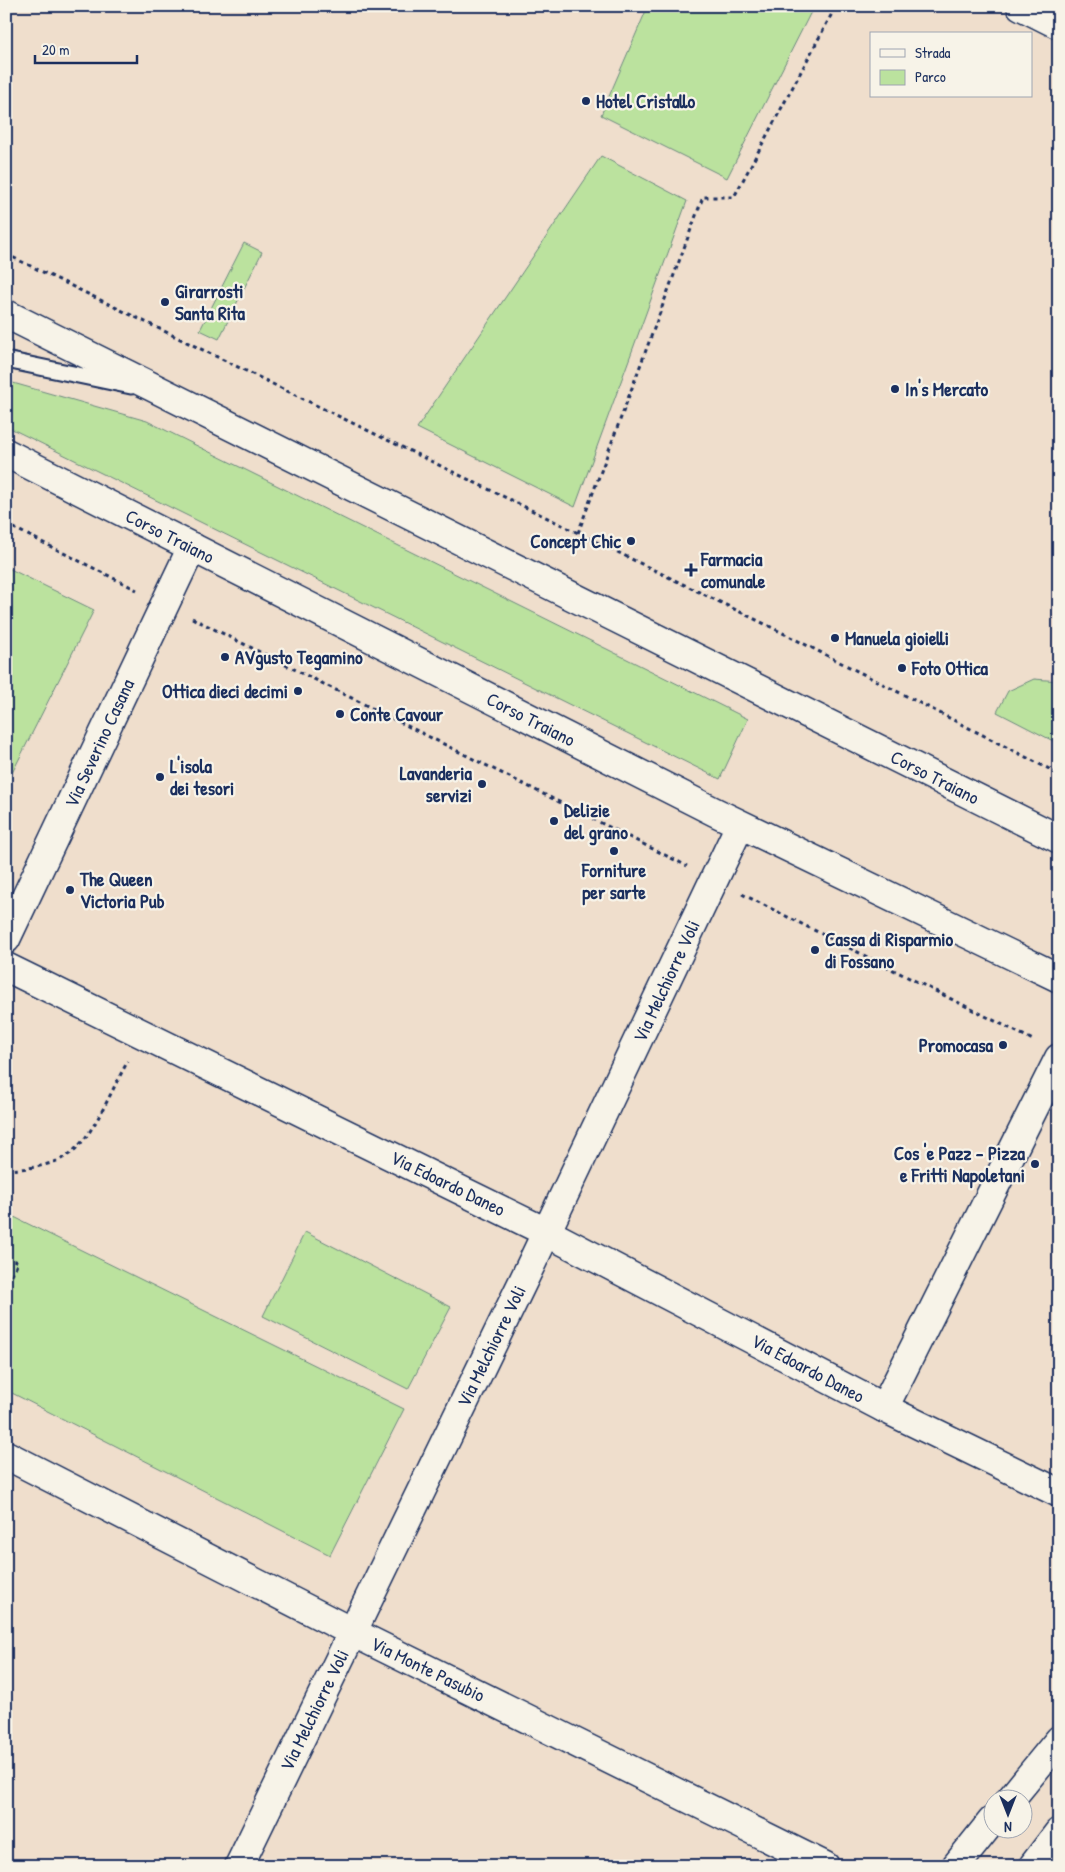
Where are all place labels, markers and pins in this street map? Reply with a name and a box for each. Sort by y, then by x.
place label: Hotel Cristallo [596,88,696,114]
marker: Hotel Cristallo [580,95,592,107]
place label: Girarrosti Santa Rita [175,278,246,326]
marker: Girarrosti Santa Rita [159,296,171,308]
place label: In's Mercato [905,376,988,402]
marker: In's Mercato [889,383,901,395]
place label: Concept Chic [530,528,622,555]
marker: Concept Chic [625,535,637,547]
place label: Farmacia comunale [700,546,766,594]
marker: Farmacia comunale [685,564,697,576]
place label: Manuela gioielli [845,625,949,652]
marker: Manuela gioielli [829,632,841,644]
place label: AVgusto Tegamino [235,644,363,671]
marker: AVgusto Tegamino [219,651,231,663]
place label: Foto Ottica [911,655,989,681]
marker: Foto Ottica [896,662,908,674]
place label: Ottica dieci decimi [162,678,288,704]
marker: Ottica dieci decimi [292,685,304,697]
place label: Conte Cavour [350,701,444,727]
marker: Conte Cavour [334,708,346,720]
place label: L'isola dei tesori [170,753,234,801]
place label: Lavanderia servizi [400,760,473,808]
marker: L'isola dei tesori [154,771,166,783]
marker: Lavanderia servizi [476,778,488,790]
place label: Delizie del grano [564,797,628,846]
marker: Delizie del grano [548,815,560,827]
marker: Forniture per sarte [608,845,620,857]
place label: Forniture per sarte [581,857,646,906]
place label: The Queen Victoria Pub [79,866,165,914]
marker: The Queen Victoria Pub [64,884,76,896]
place label: Cassa di Risparmio di Fossano [825,926,954,974]
marker: Cassa di Risparmio di Fossano [809,944,821,956]
place label: Promocasa [919,1032,994,1058]
marker: Promocasa [997,1039,1009,1051]
place label: Cos 'e Pazz - Pizza e Fritti Napoletani [894,1140,1026,1189]
marker: Cos 'e Pazz - Pizza e Fritti Napoletani [1029,1158,1041,1170]

